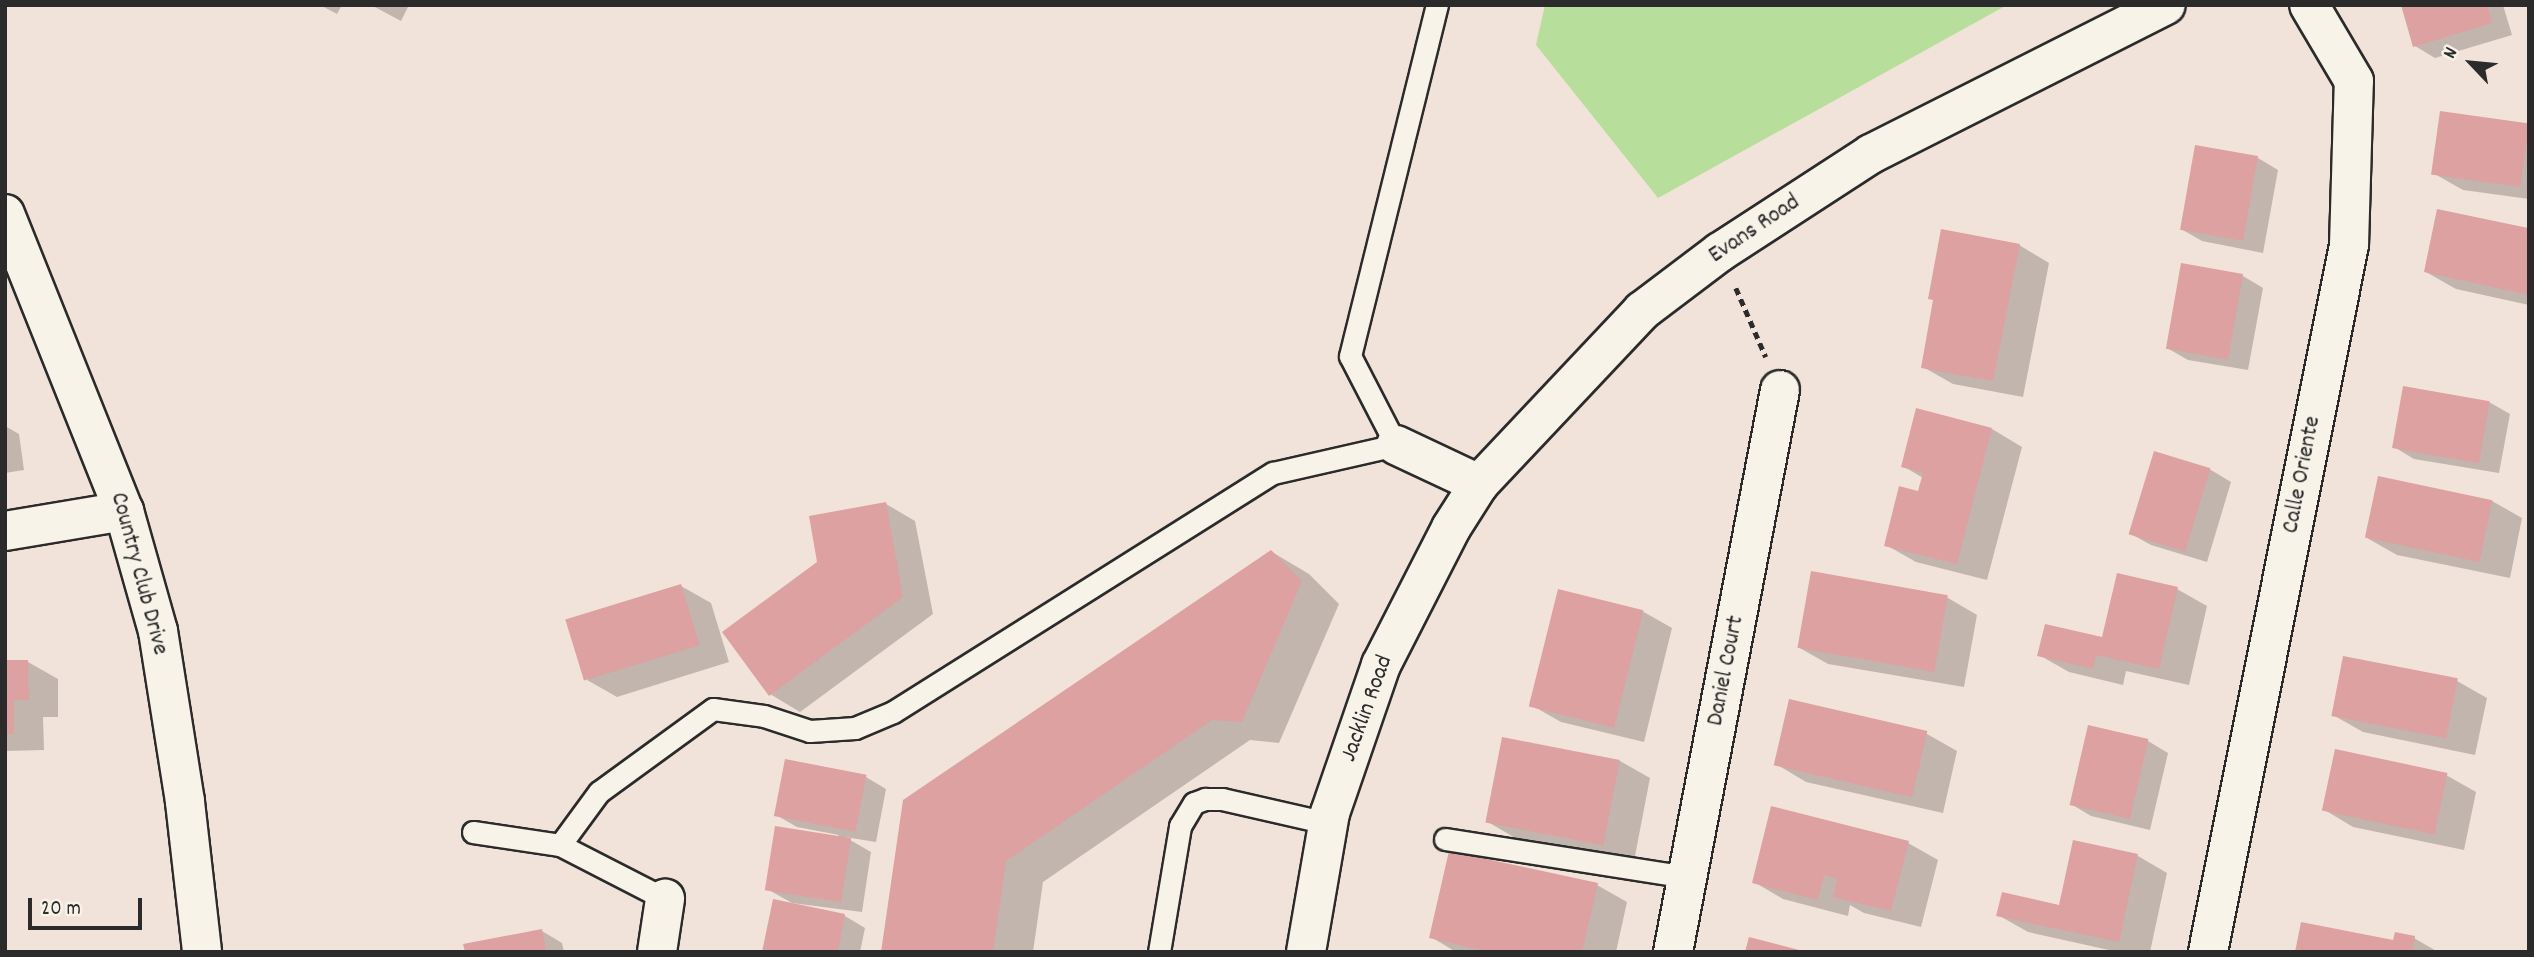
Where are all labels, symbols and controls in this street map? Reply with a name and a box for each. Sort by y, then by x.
north arrow [2436,28,2506,98]
text: N [2437,43,2466,64]
street label: Evans Road [1704,189,1806,271]
street label: Calle Oriente [2278,414,2328,536]
street label: Country Club Drive [102,490,174,658]
street label: Daniel Court [1702,614,1752,728]
street label: Jacklin Road [1335,652,1401,766]
scale bar [32,884,145,928]
text: 20 m [41,895,81,925]

